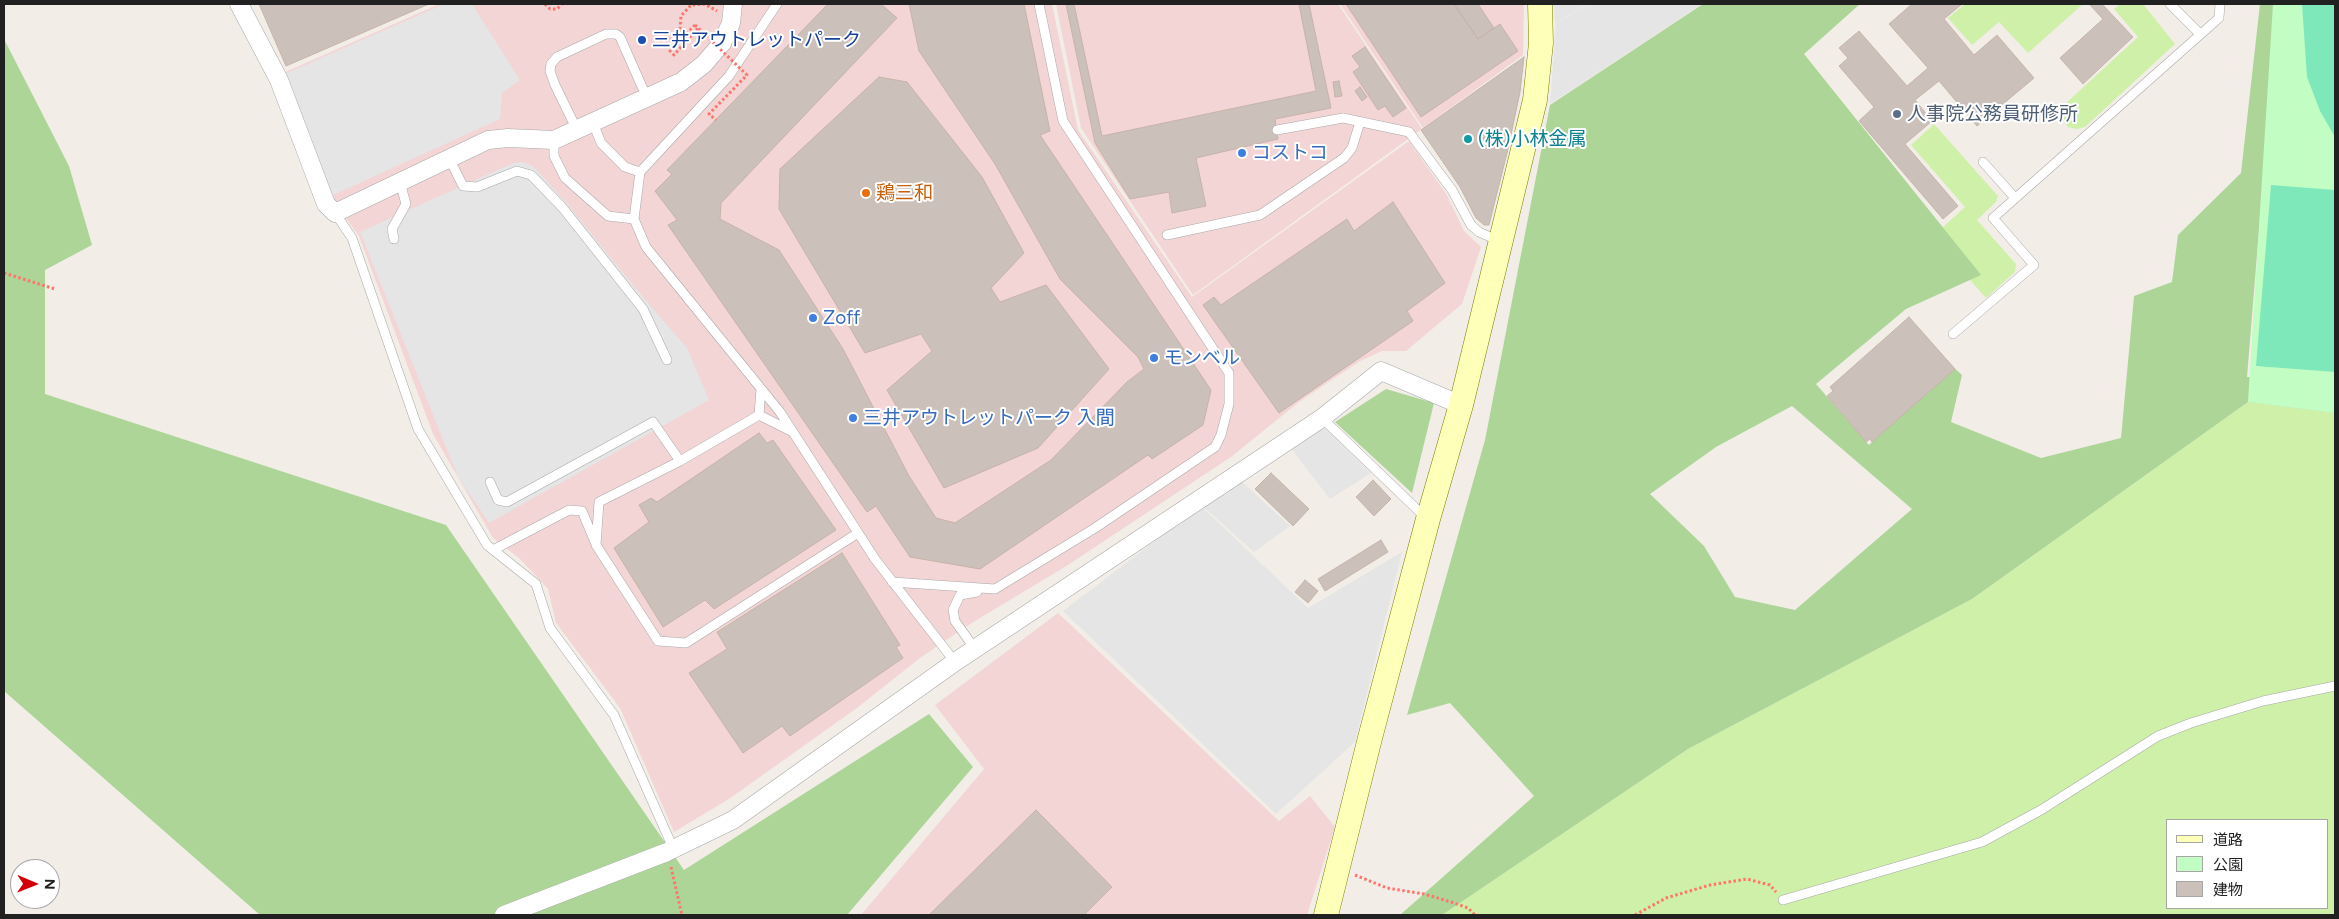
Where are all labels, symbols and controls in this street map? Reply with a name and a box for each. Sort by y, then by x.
place label: 三井アウトレットパーク [652,29,861,51]
marker: 三井アウトレットパーク [636,34,648,46]
place label: 人事院公務員研修所 [1907,103,2078,125]
marker: 人事院公務員研修所 [1891,108,1903,120]
place label: (株)小林金属 [1478,128,1586,150]
marker: (株)小林金属 [1462,133,1474,145]
place label: コストコ [1252,142,1328,164]
marker: コストコ [1236,147,1248,159]
place label: 鶏三和 [876,182,933,204]
marker: 鶏三和 [860,187,872,199]
place label: Zoff [823,307,860,329]
marker: Zoff [807,312,819,324]
place label: モンベル [1164,347,1240,369]
marker: モンベル [1148,352,1160,364]
place label: 三井アウトレットパーク 入間 [863,407,1115,429]
marker: 三井アウトレットパーク 入間 [847,412,859,424]
legend [2166,819,2329,909]
text: 道路 [2213,831,2243,849]
text: 公園 [2213,856,2243,874]
north arrow [10,859,60,909]
text: N [41,879,58,890]
text: 建物 [2213,881,2243,899]

